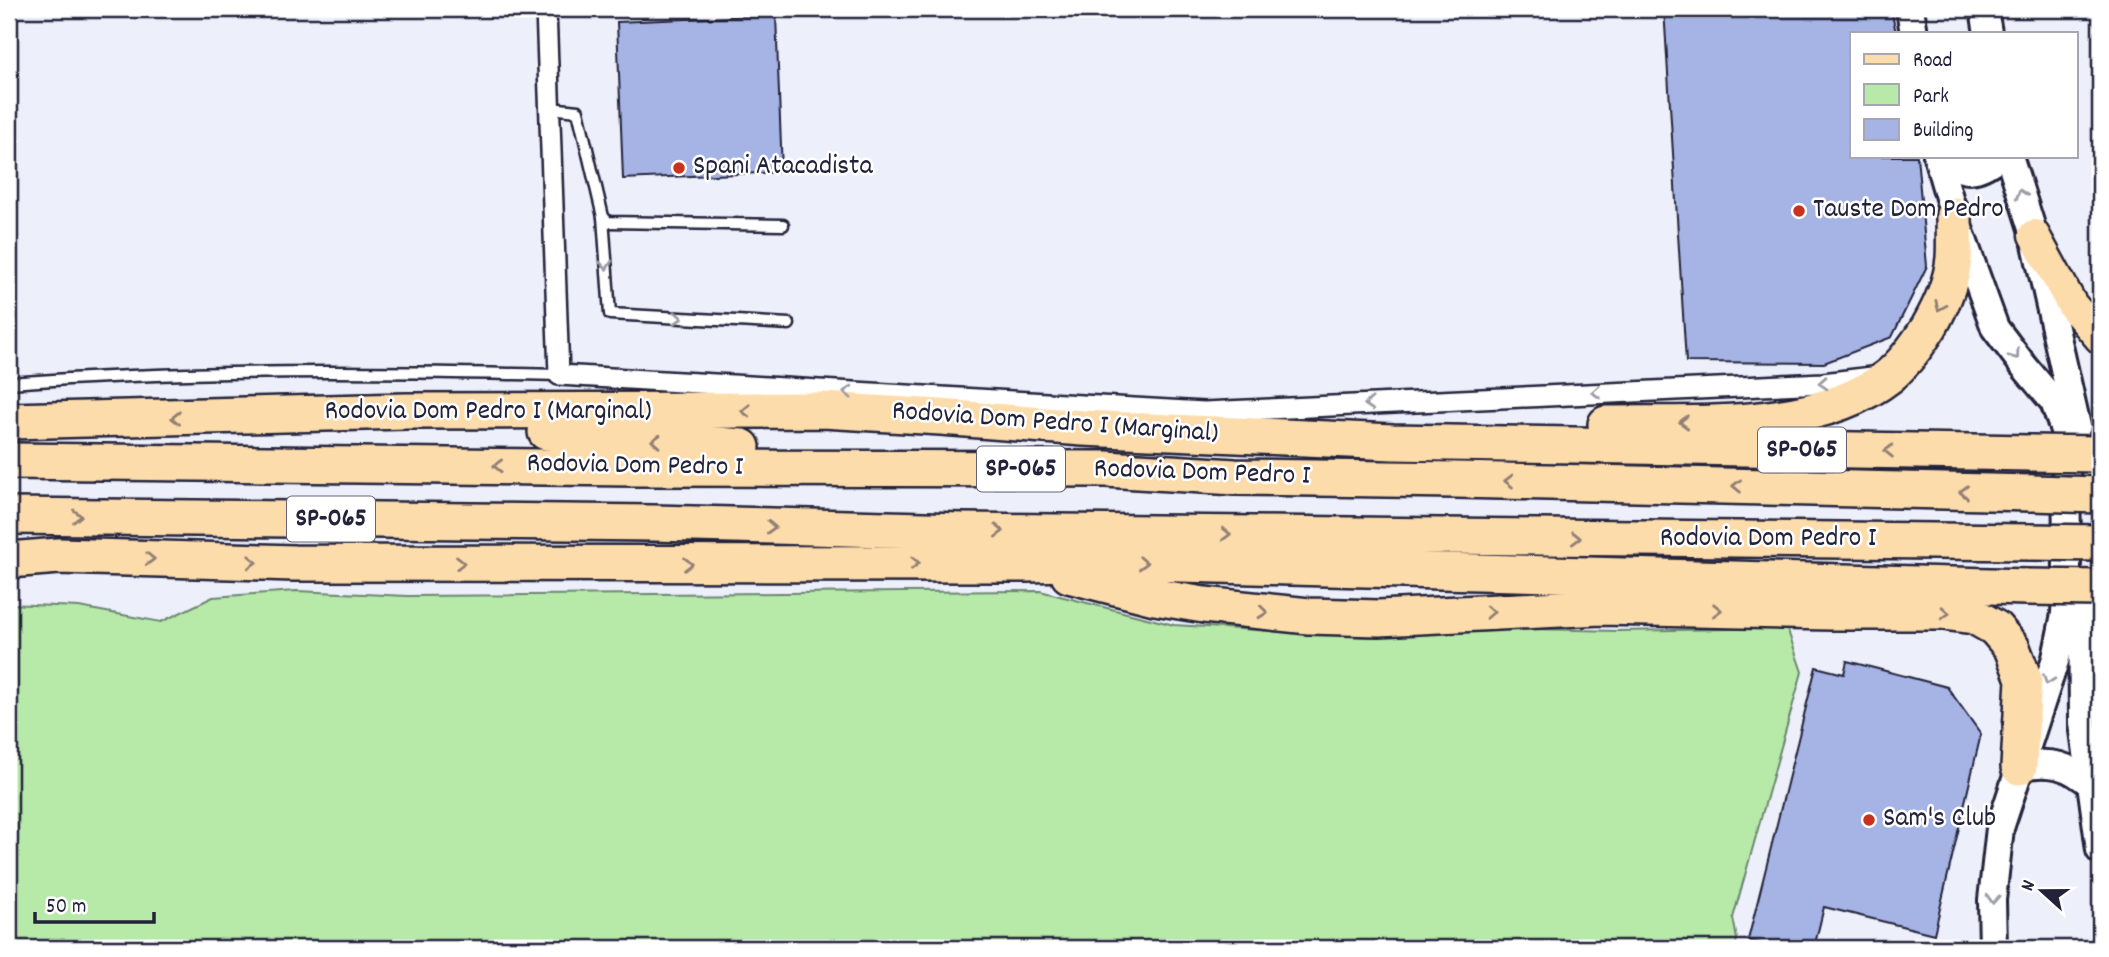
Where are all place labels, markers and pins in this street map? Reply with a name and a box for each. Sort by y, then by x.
place label: Spani Atacadista [693,148,873,188]
marker: Spani Atacadista [671,160,687,176]
place label: Tauste Dom Pedro [1813,191,2004,231]
marker: Tauste Dom Pedro [1791,203,1807,219]
place label: Sam's Club [1883,800,1996,840]
marker: Sam's Club [1861,812,1877,828]

